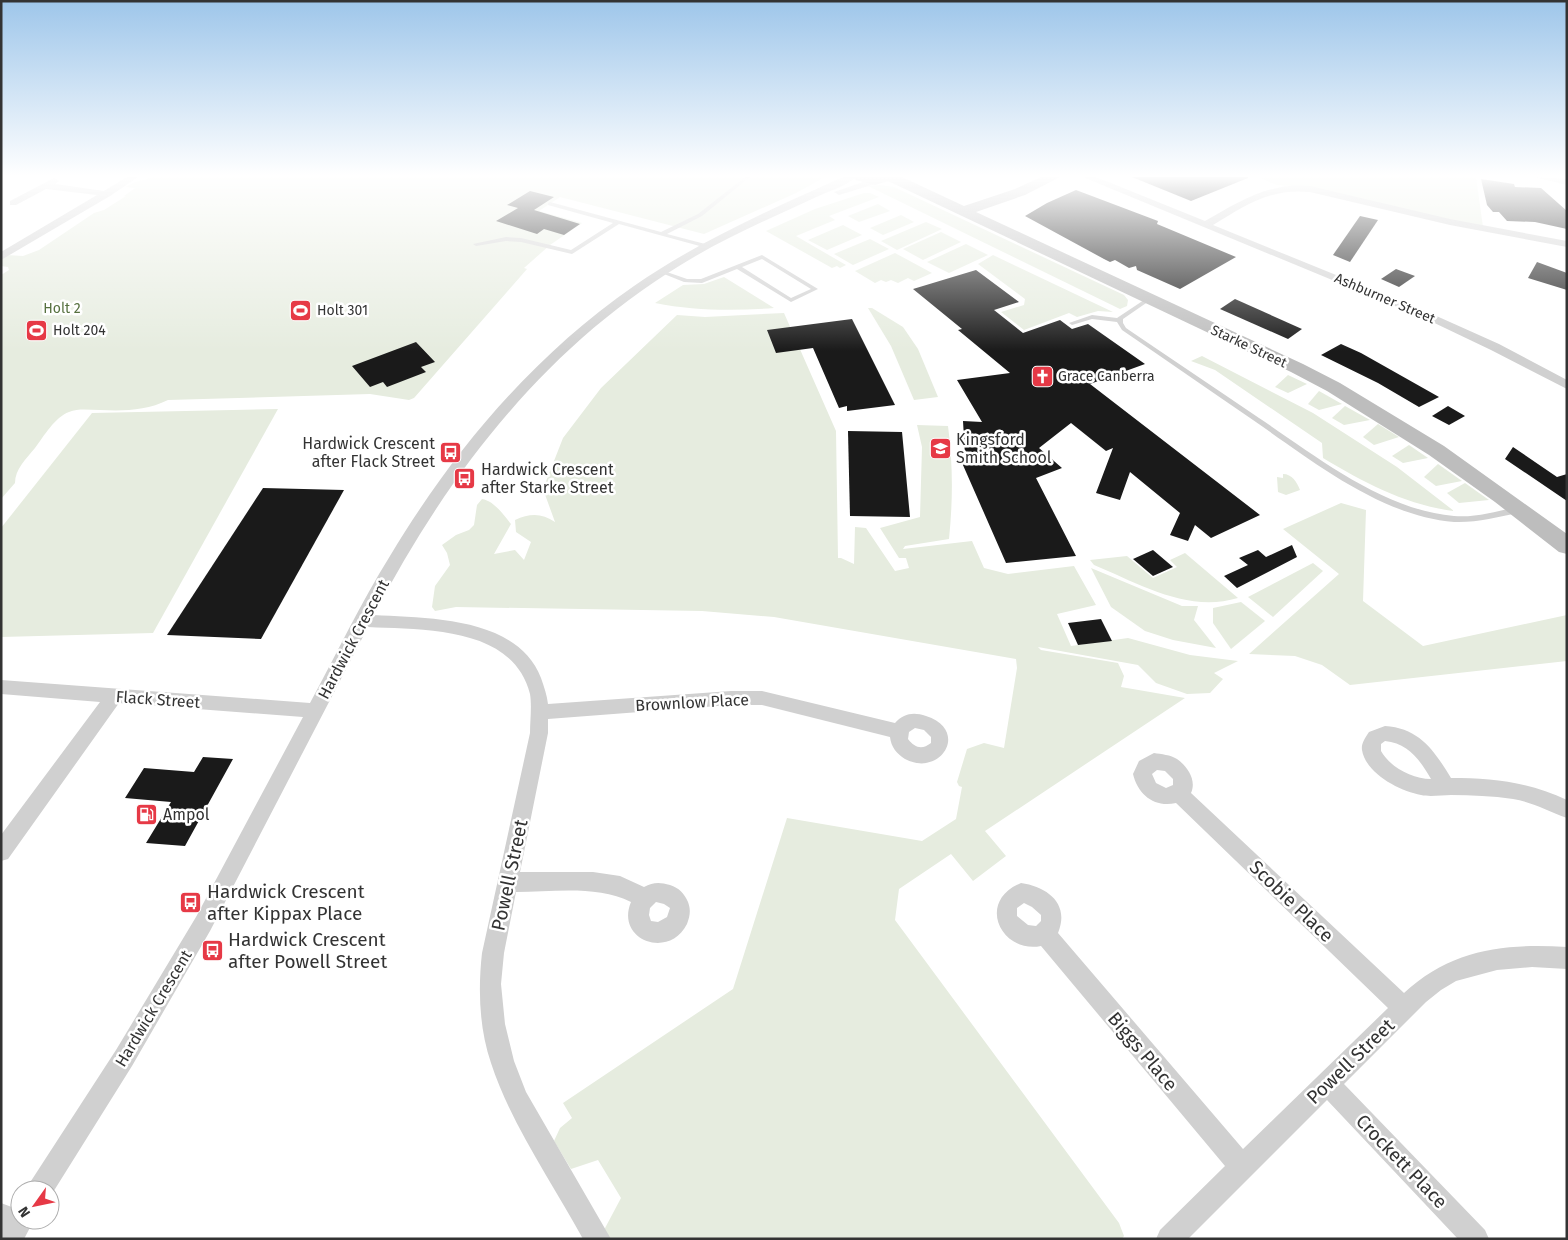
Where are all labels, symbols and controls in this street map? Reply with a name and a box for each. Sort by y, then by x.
street label: Ashburner Street [1332,270,1439,328]
sports icon: Holt 301 [289,298,313,322]
park label: Holt 2 [43,300,81,317]
place label: Holt 301 [317,302,368,319]
sports icon: Holt 204 [25,318,49,342]
street label: Starke Street [1208,321,1290,372]
place label: Holt 204 [53,322,106,339]
church icon: Grace Canberra [1030,364,1054,388]
place label: Grace Canberra [1058,368,1155,385]
place label: Kingsford Smith School [956,430,1052,467]
place label: Hardwick Crescent after Flack Street [302,434,435,471]
school or university icon: Kingsford Smith School [928,436,952,460]
bus stop icon: Hardwick Crescent after Flack Street [439,440,463,464]
place label: Hardwick Crescent after Starke Street [481,460,614,497]
bus stop icon: Hardwick Crescent after Starke Street [453,466,477,490]
street label: Hardwick Crescent [314,576,393,702]
street label: Flack Street [115,687,201,712]
street label: Brownlow Place [635,690,749,715]
fuel station icon: Ampol [135,802,159,826]
place label: Ampol [163,805,210,824]
street label: Powell Street [486,817,533,933]
street label: Scobie Place [1245,856,1338,947]
place label: Hardwick Crescent after Kippax Place [207,880,365,925]
bus stop icon: Hardwick Crescent after Kippax Place [179,890,203,914]
place label: Hardwick Crescent after Powell Street [228,928,387,973]
bus stop icon: Hardwick Crescent after Powell Street [200,938,224,962]
street label: Hardwick Crescent [111,946,196,1070]
street label: Biggs Place [1103,1007,1182,1096]
street label: Powell Street [1302,1014,1399,1109]
street label: Crockett Place [1351,1110,1452,1213]
north arrow [10,1180,60,1230]
text: N [15,1203,34,1220]

